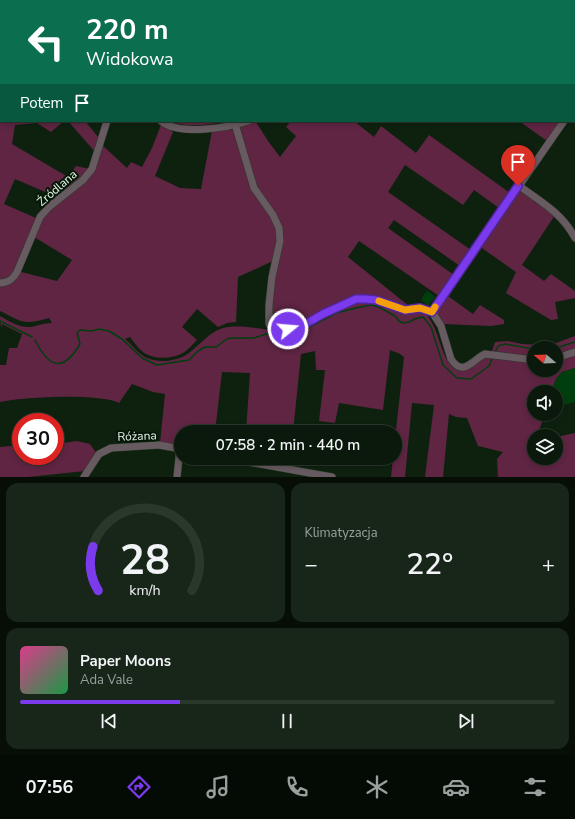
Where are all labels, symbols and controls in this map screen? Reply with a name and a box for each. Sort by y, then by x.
text: 220 m [86,11,169,49]
icon: left [20,16,72,68]
text: Widokowa [86,47,174,71]
icon: arrive [71,92,93,114]
text: Potem [20,93,63,113]
pin [501,145,535,186]
icon: arrive [507,151,529,173]
street label: Źródlana [34,166,80,210]
position arrow [267,308,309,350]
north arrow [527,341,563,377]
map controls [527,341,563,465]
button: sound [527,385,563,421]
speed limit sign: 30 [12,413,64,465]
street label: Różana [117,427,157,445]
button: layers [527,429,563,465]
text: 07:58 · 2 min · 440 m [216,435,360,455]
text: Klimatyzacja [305,524,378,542]
text: 28 [120,531,170,588]
text: 22° [406,544,453,585]
text: − [305,550,318,580]
text: + [542,550,555,580]
text: km/h [130,580,161,599]
text: Paper Moons [80,651,171,671]
text: Ada Vale [80,671,133,689]
icon: previous [98,710,120,732]
icon: pause [276,710,298,732]
icon: next [455,710,477,732]
icon: directions [125,773,153,801]
icon: music [204,773,232,801]
icon: phone [283,773,311,801]
icon: climate [363,773,391,801]
icon: car [442,773,470,801]
icon: filters [521,773,549,801]
text: 07:56 [26,775,73,799]

